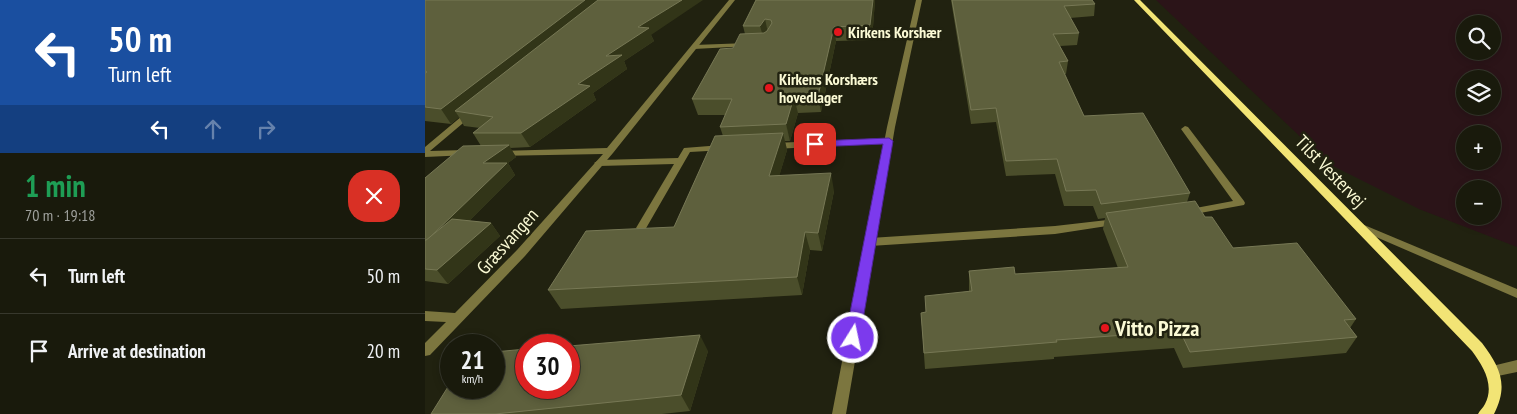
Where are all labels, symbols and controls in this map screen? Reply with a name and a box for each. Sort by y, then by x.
map controls [1456,15,1501,225]
button: search [1456,15,1501,60]
text: 50 m [108,16,172,62]
icon: left [25,20,90,85]
place label: Kirkens Korshær [848,22,942,42]
marker: Kirkens Korshær [832,26,844,38]
text: Turn left [108,60,172,88]
place label: Kirkens Korshærs hovedlager [779,69,878,107]
button: layers [1456,70,1501,115]
marker: Kirkens Korshærs hovedlager [763,82,775,94]
icon: left [146,115,174,143]
icon: ahead [199,115,227,143]
icon: right [252,115,280,143]
pin [794,123,836,165]
button: + [1456,125,1501,170]
icon: arrive [801,130,829,158]
street label: Tilst Vestervej [1290,130,1372,212]
text: 1 min [25,166,86,205]
button: close [348,170,400,222]
button: − [1456,180,1501,225]
street label: Græsvangen [471,203,543,279]
text: 70 m · 19:18 [25,205,96,225]
icon: left [25,262,53,290]
text: Turn left [68,264,125,288]
text: 50 m [367,264,400,288]
position arrow [826,311,878,363]
place label: Vitto Pizza [1114,314,1199,342]
marker: Vitto Pizza [1099,322,1111,334]
speed limit sign: 30 [515,334,580,399]
icon: arrive [25,337,53,365]
text: Arrive at destination [68,339,206,363]
text: 20 m [367,339,400,363]
text: 21 [461,344,484,376]
text: km/h [462,371,483,386]

